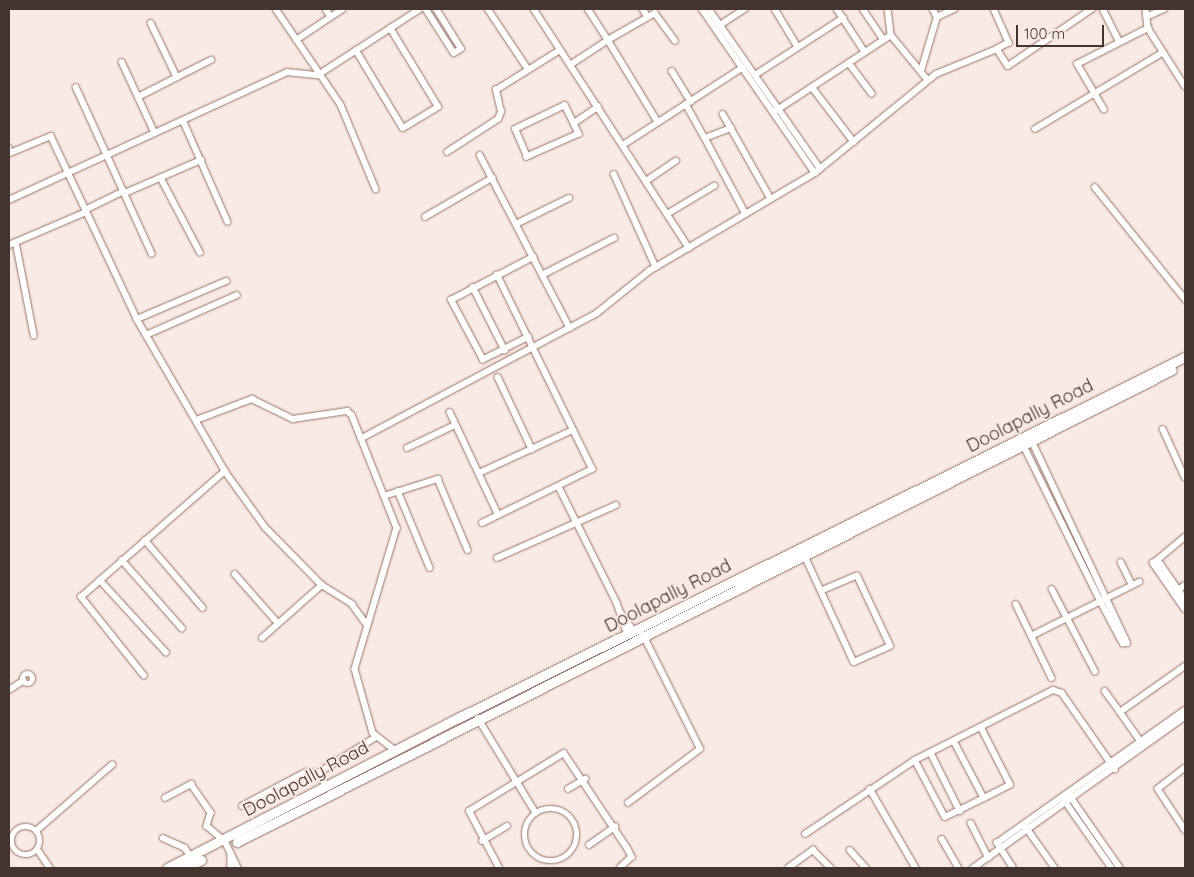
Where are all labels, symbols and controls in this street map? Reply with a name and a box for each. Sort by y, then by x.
scale bar [1019,15,1106,47]
text: 100 m [1024,24,1065,43]
street label: Doolapally Road [963,375,1097,457]
street label: Doolapally Road [601,555,735,637]
street label: Doolapally Road [239,737,373,821]

